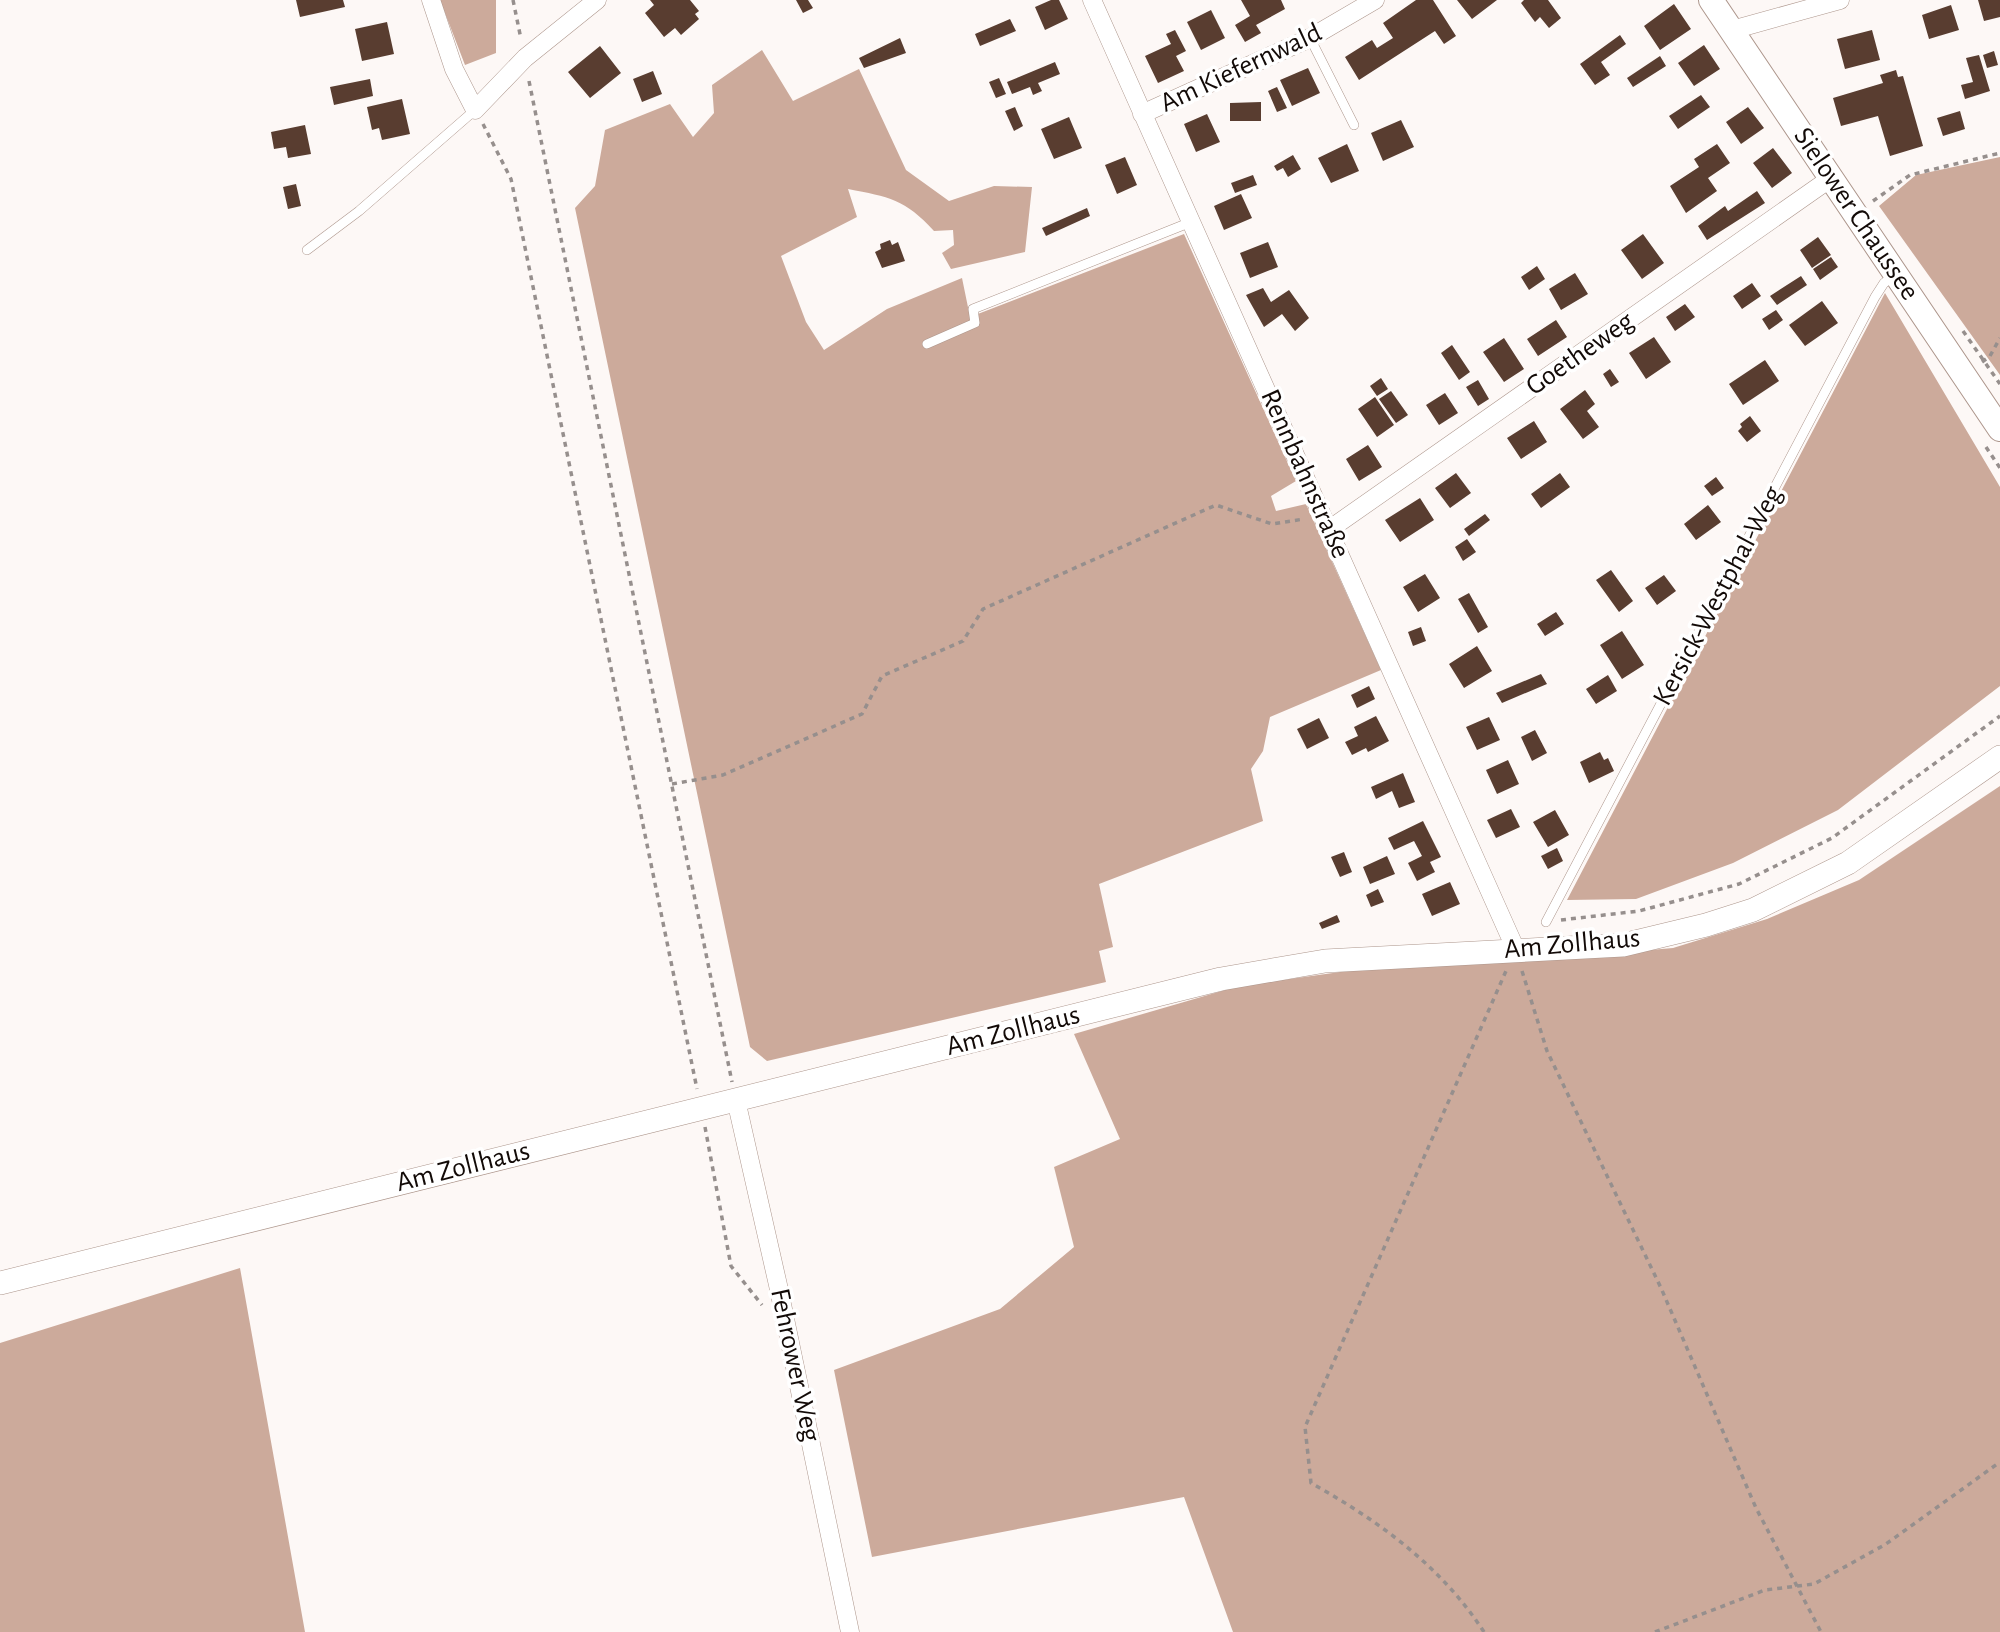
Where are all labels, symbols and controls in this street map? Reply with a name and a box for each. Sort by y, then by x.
street label: Am Kiefernwald [1156,18,1326,118]
street label: Sielower Chaussee [1788,123,1924,305]
street label: Goetheweg [1521,307,1639,401]
street label: Rennbahnstraße [1255,385,1355,563]
street label: Kersick-Westphal-Weg [1648,481,1788,710]
street label: Am Zollhaus [1503,924,1641,964]
street label: Am Zollhaus [943,1001,1083,1061]
street label: Am Zollhaus [393,1137,533,1197]
street label: Fehrower Weg [765,1286,825,1444]

